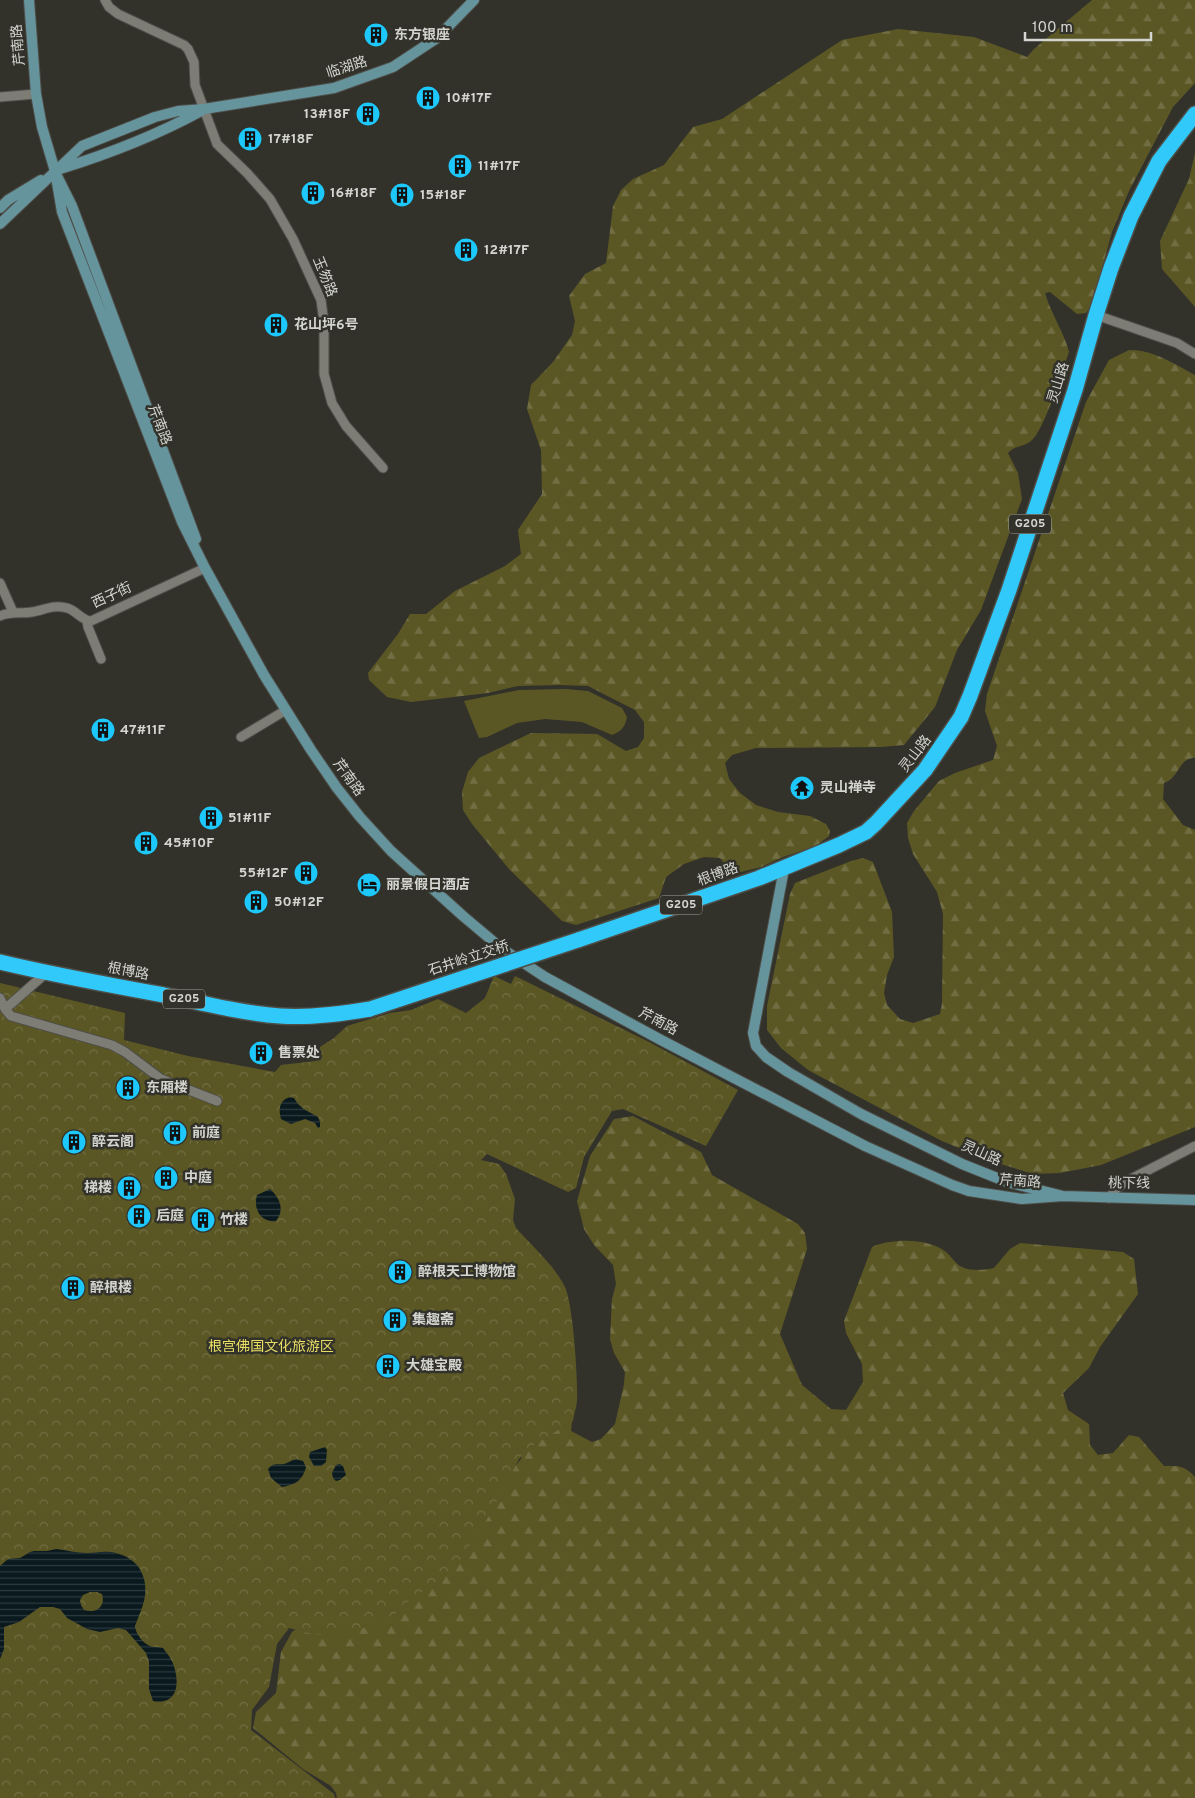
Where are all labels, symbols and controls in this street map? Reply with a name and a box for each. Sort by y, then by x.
scale bar [1025,10,1151,42]
text: 100 m [1032,19,1073,38]
building icon: 东方银座 [363,22,389,48]
street label: 芹南路 [9,23,29,67]
place label: 东方银座 [394,26,450,44]
street label: 临湖路 [324,52,370,83]
building icon: 10#17F [415,85,441,111]
place label: 10#17F [446,90,492,107]
building icon: 13#18F [355,101,381,127]
place label: 13#18F [304,106,350,123]
building icon: 17#18F [237,126,263,152]
place label: 17#18F [268,131,313,148]
building icon: 11#17F [447,153,473,179]
place label: 11#17F [478,158,520,175]
building icon: 16#18F [300,180,326,206]
building icon: 15#18F [389,182,415,208]
place label: 16#18F [330,185,376,202]
place label: 15#18F [420,187,466,204]
building icon: 12#17F [453,237,479,263]
place label: 12#17F [484,242,529,259]
street label: 玉笏路 [308,254,340,300]
building icon: 花山坪6号 [263,312,289,338]
place label: 花山坪6号 [294,317,359,334]
street label: 灵山路 [1045,360,1073,406]
street label: 芹南路 [144,402,174,448]
road number: G205 [1009,514,1051,534]
street label: 西子街 [89,579,135,613]
building icon: 47#11F [90,717,116,743]
place label: 47#11F [120,722,166,739]
street label: 灵山路 [896,732,936,776]
street label: 芹南路 [329,756,367,800]
temple icon: 灵山禅寺 [789,775,815,801]
place label: 灵山禅寺 [820,780,876,797]
building icon: 51#11F [198,805,224,831]
place label: 51#11F [228,810,271,827]
building icon: 45#10F [133,830,159,856]
place label: 45#10F [164,835,214,852]
street label: 根博路 [695,859,741,890]
building icon: 55#12F [293,860,319,886]
place label: 55#12F [239,865,288,882]
hotel icon: 丽景假日酒店 [356,872,382,898]
place label: 丽景假日酒店 [386,876,470,894]
building icon: 50#12F [243,889,269,915]
place label: 50#12F [274,894,324,911]
road number: G205 [660,896,702,914]
street label: 石井岭立交桥 [426,937,512,980]
street label: 根博路 [106,959,150,984]
road number: G205 [163,990,205,1009]
street label: 芹南路 [635,1005,681,1039]
building icon: 售票处 [248,1040,274,1066]
place label: 售票处 [278,1045,320,1062]
building icon: 东厢楼 [115,1075,141,1101]
place label: 东厢楼 [146,1080,188,1097]
building icon: 前庭 [162,1120,188,1146]
place label: 前庭 [192,1124,220,1142]
building icon: 醉云阁 [61,1129,87,1155]
place label: 醉云阁 [92,1134,134,1151]
street label: 灵山路 [958,1138,1004,1170]
building icon: 中庭 [153,1165,179,1191]
place label: 中庭 [184,1170,212,1187]
street label: 芹南路 [998,1172,1042,1192]
building icon: 梯楼 [116,1175,142,1201]
street label: 桃下线 [1108,1175,1150,1193]
place label: 梯楼 [84,1180,112,1197]
building icon: 后庭 [126,1203,152,1229]
building icon: 竹楼 [190,1207,216,1233]
place label: 后庭 [156,1208,184,1225]
place label: 竹楼 [220,1212,248,1229]
building icon: 醉根天工博物馆 [387,1259,413,1285]
place label: 醉根天工博物馆 [418,1263,516,1281]
building icon: 醉根楼 [60,1275,86,1301]
place label: 醉根楼 [90,1280,132,1297]
building icon: 集趣斋 [382,1307,408,1333]
place label: 集趣斋 [412,1311,454,1329]
park label: 根宫佛国文化旅游区 [208,1338,334,1356]
building icon: 大雄宝殿 [375,1353,401,1379]
place label: 大雄宝殿 [406,1357,462,1375]

